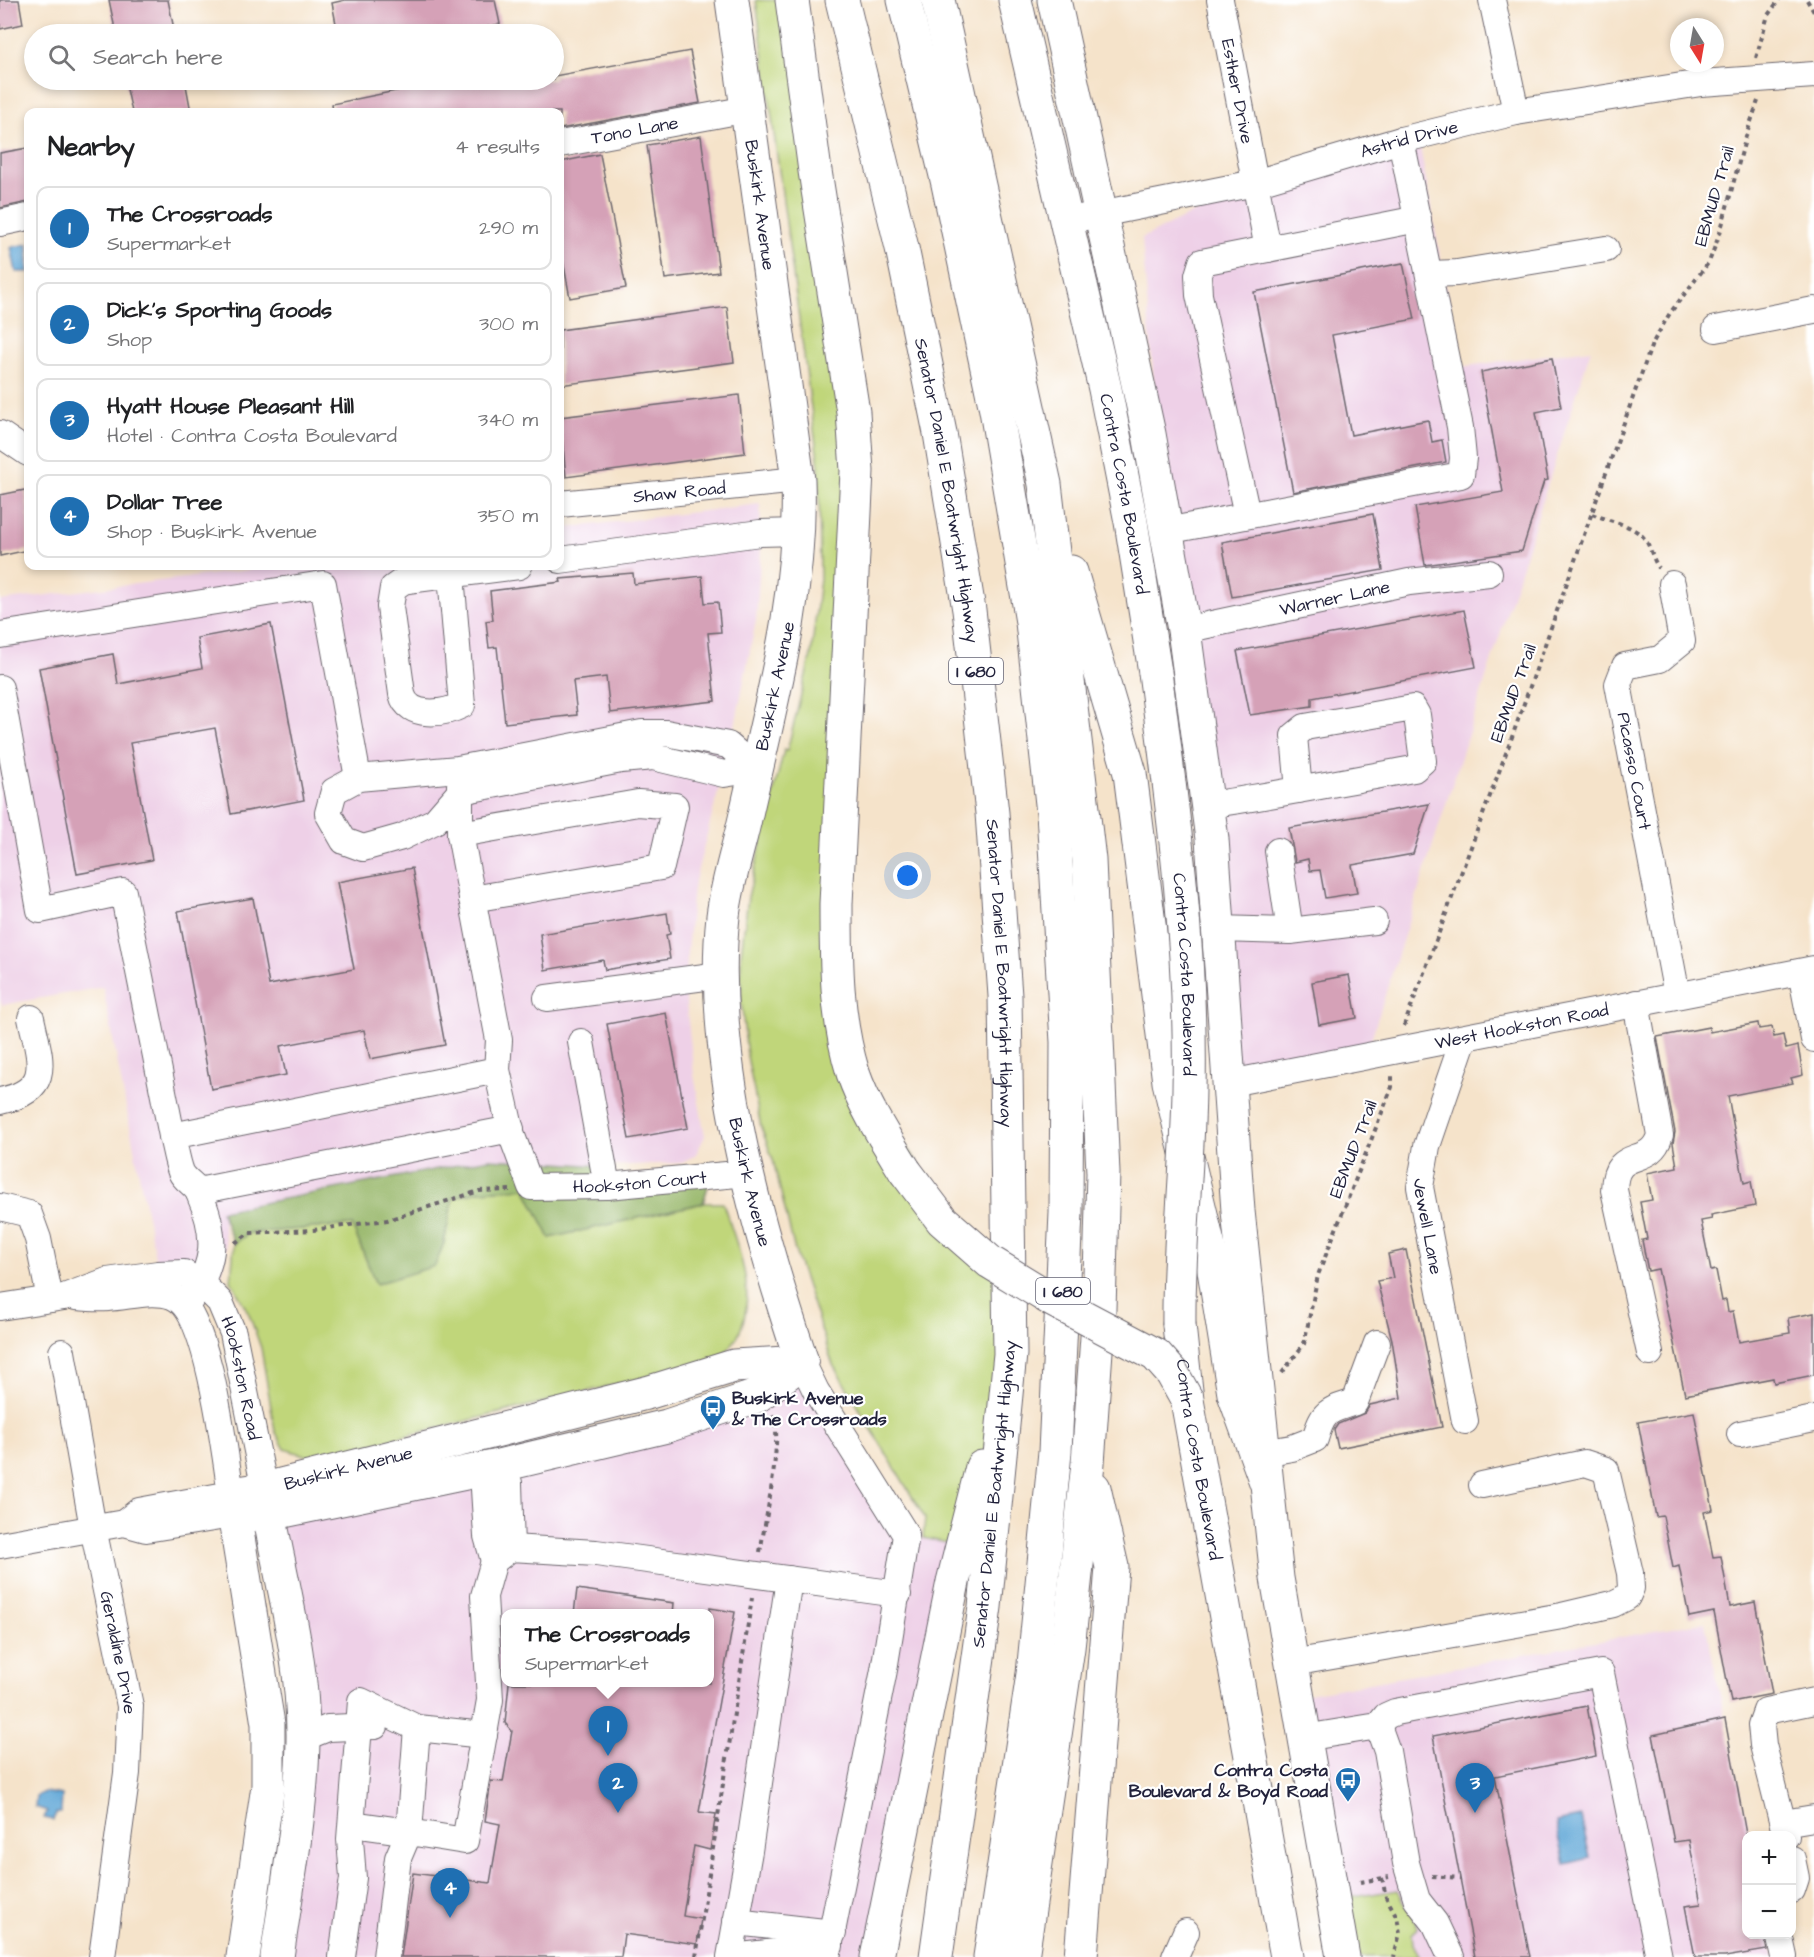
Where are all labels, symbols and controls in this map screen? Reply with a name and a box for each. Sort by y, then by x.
north arrow [1670,18,1724,72]
search box [24,24,564,90]
street label: Esther Drive [1215,37,1259,146]
icon: search [45,41,78,74]
text: Search here [93,42,223,73]
street label: Tono Lane [589,110,681,151]
street label: Astrid Drive [1357,115,1461,164]
text: Nearby [48,129,135,165]
text: 4 results [455,133,540,161]
street label: Buskirk Avenue [738,138,781,272]
street label: EBMUD Trail [1688,143,1741,249]
text: The Crossroads [107,199,273,230]
text: 1 [68,214,71,242]
text: 290 m [479,214,538,242]
text: Supermarket [107,230,231,258]
text: Dick's Sporting Goods [107,295,332,326]
text: 2 [64,310,75,338]
text: 300 m [479,310,538,338]
text: Shop [107,326,152,354]
street label: Senator Daniel E Boatwright Highway [908,336,985,645]
text: Hyatt House Pleasant Hill [107,391,354,422]
street label: Contra Costa Boulevard [1093,392,1154,596]
text: 3 [64,406,75,434]
text: 340 m [478,406,538,434]
text: Hotel · Contra Costa Boulevard [107,422,397,450]
street label: Shaw Road [632,475,727,510]
text: Dollar Tree [107,487,222,518]
text: 4 [63,502,76,530]
text: 350 m [477,502,538,530]
text: Shop · Buskirk Avenue [107,518,317,546]
street label: Warner Lane [1277,574,1393,622]
street label: Buskirk Avenue [750,619,801,753]
street label: EBMUD Trail [1484,640,1543,746]
road number: I 680 [949,658,1003,684]
street label: Picasso Court [1611,710,1658,833]
street label: Senator Daniel E Boatwright Highway [979,818,1019,1128]
your location [893,861,922,890]
street label: Contra Costa Boulevard [1166,872,1201,1076]
street label: West Hookston Road [1433,997,1611,1056]
street label: EBMUD Trail [1323,1096,1384,1202]
street label: Buskirk Avenue [722,1116,777,1250]
street label: Hookston Court [573,1165,708,1199]
street label: Jewell Lane [1407,1177,1449,1277]
road number: I 680 [1036,1278,1090,1304]
street label: Hookston Road [214,1312,266,1442]
street label: Senator Daniel E Boatwright Highway [966,1339,1024,1649]
street label: Contra Costa Boulevard [1170,1358,1227,1562]
place label: Buskirk Avenue & The Crossroads [731,1386,887,1432]
bus stop icon: Buskirk Avenue & The Crossroads [698,1393,728,1431]
street label: Buskirk Avenue [282,1440,415,1497]
street label: Geraldine Drive [93,1589,142,1715]
popup [501,1609,714,1687]
text: The Crossroads [525,1619,690,1650]
text: Supermarket [525,1650,649,1678]
pin: 1 [588,1706,628,1756]
place label: Contra Costa Boulevard & Boyd Road [1129,1758,1329,1805]
pin: 2 [598,1764,638,1813]
pin: 3 [1456,1764,1494,1813]
bus stop icon: Contra Costa Boulevard & Boyd Road [1333,1765,1363,1803]
map controls [1742,1831,1796,1939]
button: + [1742,1831,1796,1885]
pin: 4 [430,1868,470,1918]
button: − [1742,1885,1796,1939]

